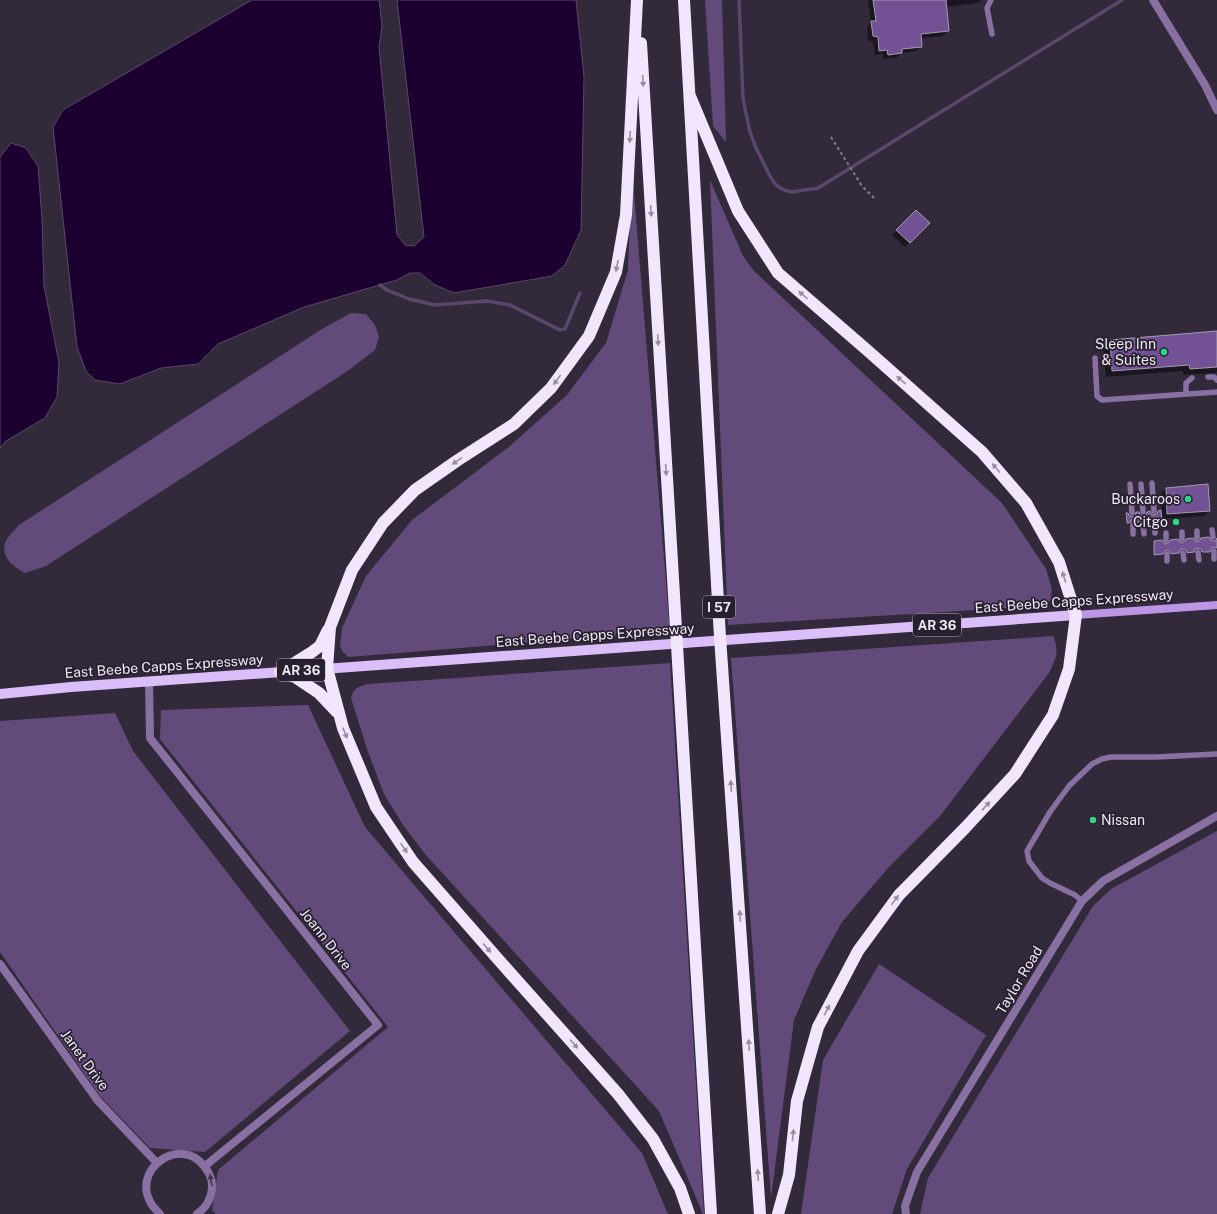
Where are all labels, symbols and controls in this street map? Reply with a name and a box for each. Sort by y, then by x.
one-way arrow [640,75,647,87]
one-way arrow [626,131,633,143]
one-way arrow [647,205,654,217]
one-way arrow [613,260,619,272]
one-way arrow [797,290,808,299]
one-way arrow [655,334,662,346]
place label: Sleep Inn & Suites [1095,336,1156,368]
marker: Sleep Inn & Suites [1159,347,1169,357]
one-way arrow [553,375,561,385]
one-way arrow [895,375,906,384]
one-way arrow [451,457,462,465]
one-way arrow [991,463,1000,473]
one-way arrow [663,464,670,476]
place label: Buckaroos [1111,491,1180,507]
marker: Buckaroos [1183,494,1193,504]
place label: Citgo [1133,514,1168,530]
marker: Citgo [1171,517,1181,527]
one-way arrow [1061,571,1067,583]
street label: East Beebe Capps Expressway [974,586,1174,616]
road number: I 57 [703,596,735,618]
road number: AR 36 [913,614,961,636]
street label: East Beebe Capps Expressway [495,620,695,650]
street label: East Beebe Capps Expressway [64,651,264,681]
road number: AR 36 [277,659,325,681]
one-way arrow [343,727,349,739]
one-way arrow [727,780,734,792]
one-way arrow [981,801,990,812]
place label: Nissan [1101,812,1145,828]
marker: Nissan [1088,815,1098,825]
one-way arrow [400,843,408,853]
one-way arrow [891,894,899,905]
street label: Joann Drive [297,905,355,973]
one-way arrow [736,910,743,922]
one-way arrow [483,942,492,953]
street label: Taylor Road [992,943,1046,1017]
one-way arrow [824,1004,830,1016]
street label: Janet Drive [58,1026,112,1094]
one-way arrow [570,1039,579,1049]
one-way arrow [745,1039,752,1051]
one-way arrow [790,1129,797,1141]
one-way arrow [754,1169,761,1181]
one-way arrow [207,1174,213,1187]

